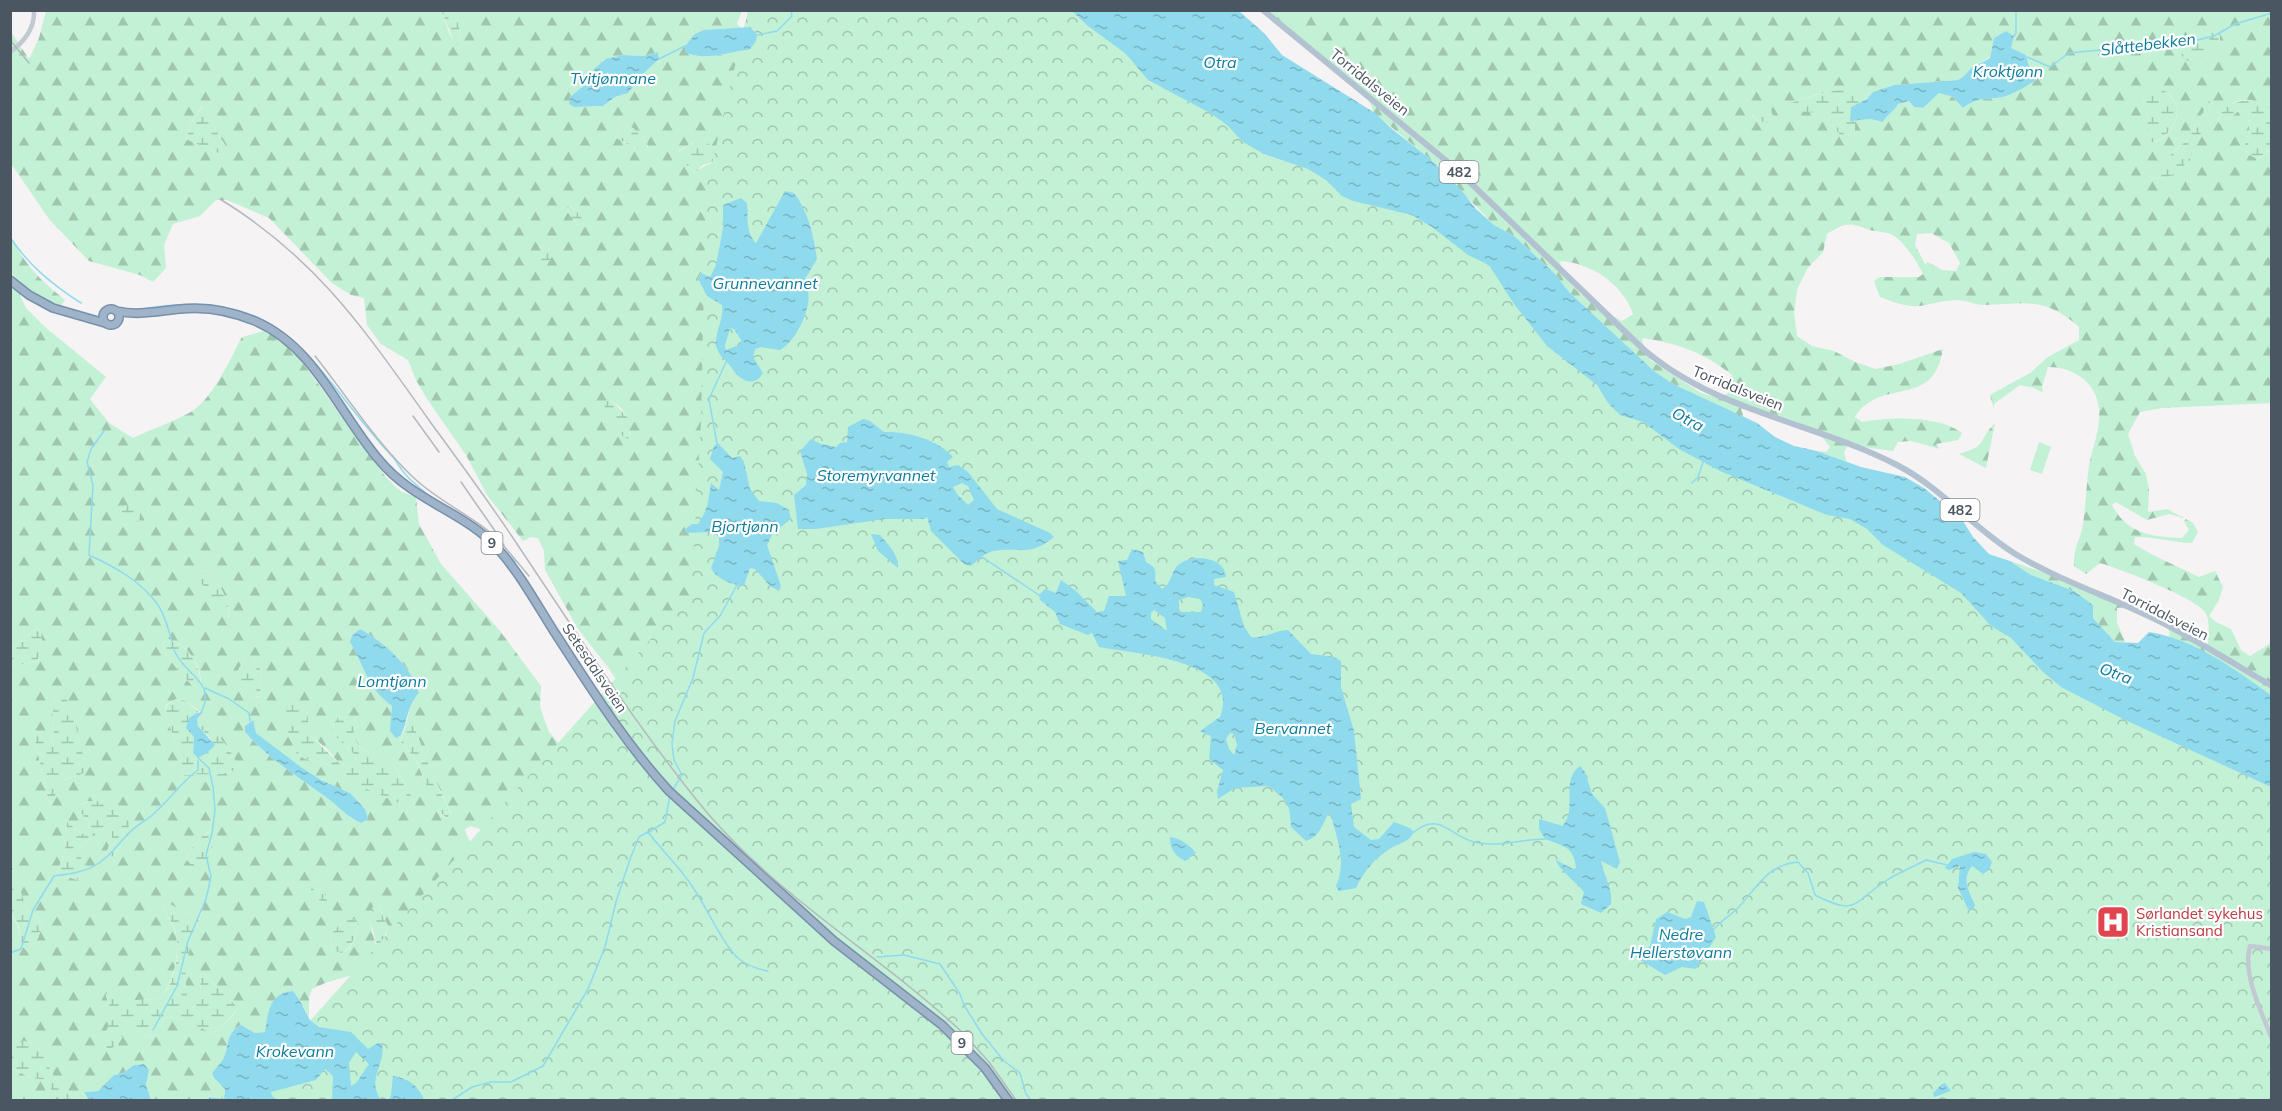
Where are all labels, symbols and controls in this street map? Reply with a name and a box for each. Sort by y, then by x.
water label: Slåttebekken [2099,28,2197,60]
street label: Torridalsveien [1327,44,1413,120]
water label: Otra [1203,52,1237,72]
water label: Kroktjønn [1973,61,2043,81]
water label: Tvitjønnane [570,68,656,88]
road number: 482 [1440,161,1478,183]
water label: Grunnevannet [712,273,818,293]
street label: Torridalsveien [1690,361,1786,415]
water label: Otra [1669,402,1708,436]
water label: Storemyrvannet [817,465,936,485]
road number: 482 [1940,499,1980,521]
water label: Bjortjønn [711,516,779,536]
road number: 9 [482,532,502,554]
street label: Torridalsveien [2118,584,2212,644]
street label: Setesdalsveien [558,620,632,716]
water label: Otra [2097,658,2135,688]
water label: Lomtjønn [357,671,427,691]
water label: Bervannet [1255,718,1332,738]
hospital icon: Sørlandet sykehus Kristiansand [2095,904,2131,940]
place label: Sørlandet sykehus Kristiansand [2136,904,2263,940]
water label: Nedre Hellerstøvann [1630,924,1732,962]
road number: 9 [952,1032,972,1054]
water label: Krokevann [256,1041,334,1061]

